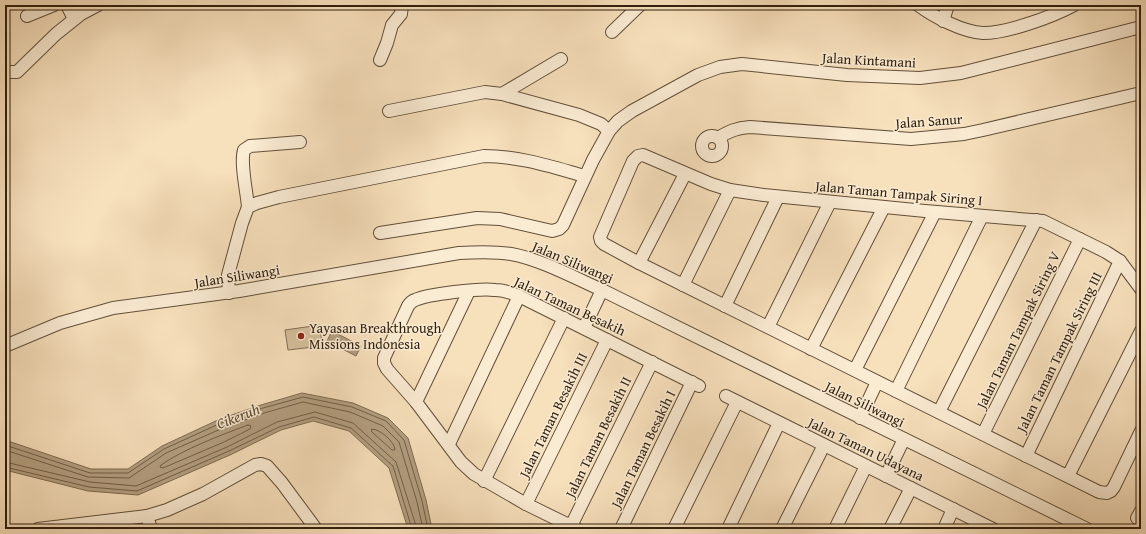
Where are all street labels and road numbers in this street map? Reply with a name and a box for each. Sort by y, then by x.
street label: Jalan Kintamani [820,47,917,72]
street label: Jalan Sanur [893,109,963,133]
street label: Jalan Taman Tampak Siring I [813,176,983,210]
street label: Jalan Siliwangi [528,235,617,288]
street label: Jalan Taman Tampak Siring V [970,248,1065,414]
street label: Jalan Siliwangi [191,259,281,293]
street label: Jalan Taman Tampak Siring III [1010,268,1107,437]
street label: Jalan Taman Besakih [509,271,629,341]
street label: Jalan Taman Besakih III [513,349,592,483]
street label: Jalan Taman Besakih II [559,373,636,503]
street label: Jalan Siliwangi [820,375,908,432]
street label: Jalan Taman Besakih I [605,387,680,513]
street label: Jalan Taman Udayana [803,411,928,486]

